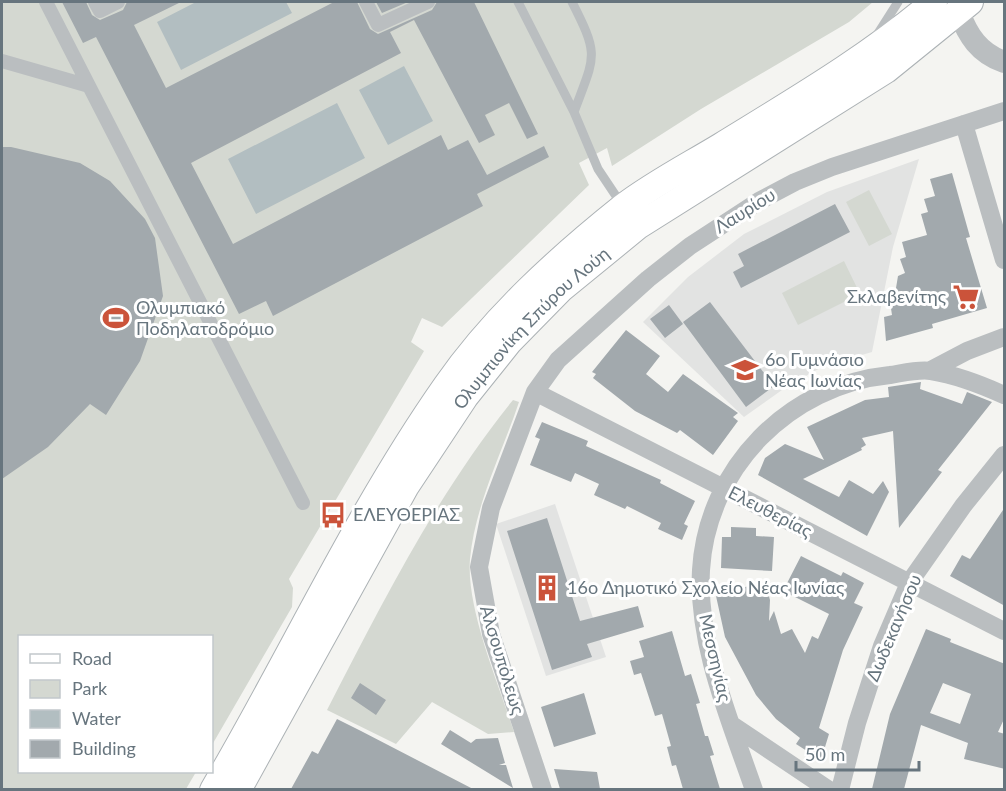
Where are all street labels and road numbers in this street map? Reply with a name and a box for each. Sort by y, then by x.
street label: Λαυρίου [710,183,779,237]
street label: Ολυμπιονίκη Σπύρου Λούη [448,242,613,413]
street label: Ελευθερίας [725,481,817,542]
street label: Δωδεκανήσου [861,571,925,684]
street label: Αλσουπόλεως [476,602,530,718]
street label: Μεσσηνίας [695,612,737,704]

